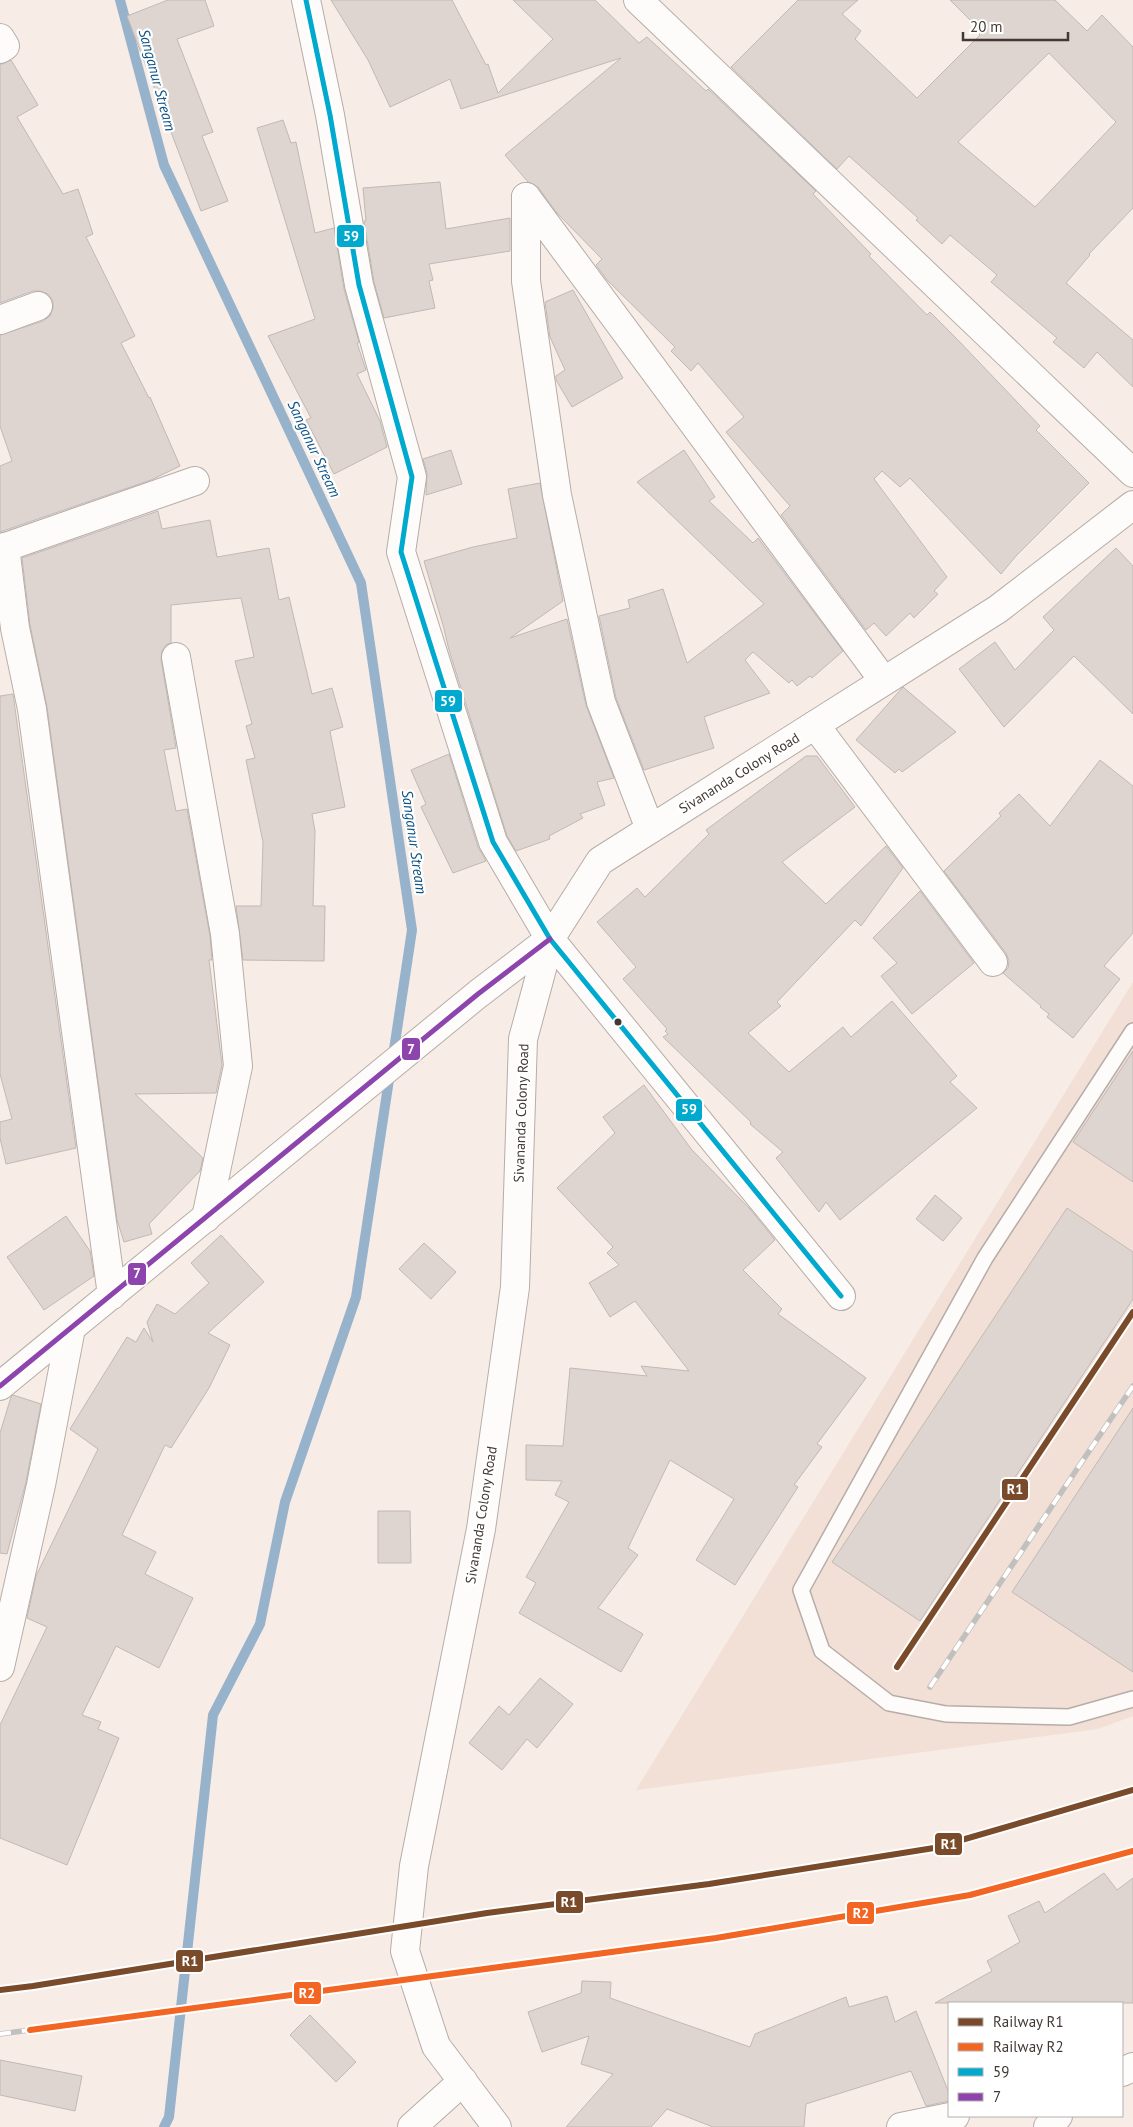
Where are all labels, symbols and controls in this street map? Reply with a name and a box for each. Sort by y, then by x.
scale bar [963,10,1068,42]
text: 20 m [970,17,1003,36]
water label: Sanganur Stream [135,27,180,133]
line badge: 59 [336,224,365,248]
text: 59 [343,227,359,245]
water label: Sanganur Stream [284,397,345,500]
line badge: 59 [434,689,463,713]
text: 59 [440,692,456,710]
street label: Sivananda Colony Road [675,729,803,817]
water label: Sanganur Stream [398,789,431,895]
unlabelled marker [613,1017,623,1027]
line badge: 7 [401,1037,421,1061]
text: 7 [407,1040,415,1058]
street label: Sivananda Colony Road [510,1043,532,1183]
line badge: 59 [675,1098,703,1122]
text: 59 [681,1100,697,1118]
line badge: 7 [127,1262,147,1286]
text: 7 [133,1264,141,1282]
street label: Sivananda Colony Road [461,1445,501,1585]
line badge: R1 [1001,1478,1029,1501]
text: R1 [1007,1480,1023,1498]
line badge: R1 [934,1832,963,1856]
text: R1 [941,1835,957,1853]
line badge: R1 [555,1890,584,1914]
text: R1 [561,1893,577,1911]
line badge: R2 [846,1901,875,1925]
text: R2 [853,1904,869,1922]
line badge: R1 [175,1949,204,1973]
text: R1 [182,1952,198,1970]
line badge: R2 [293,1981,322,2005]
text: R2 [299,1984,315,2002]
legend [948,2002,1123,2117]
text: Railway R1 [993,2012,1064,2031]
text: Railway R2 [993,2037,1064,2056]
text: 59 [993,2062,1009,2081]
text: 7 [993,2087,1001,2106]

